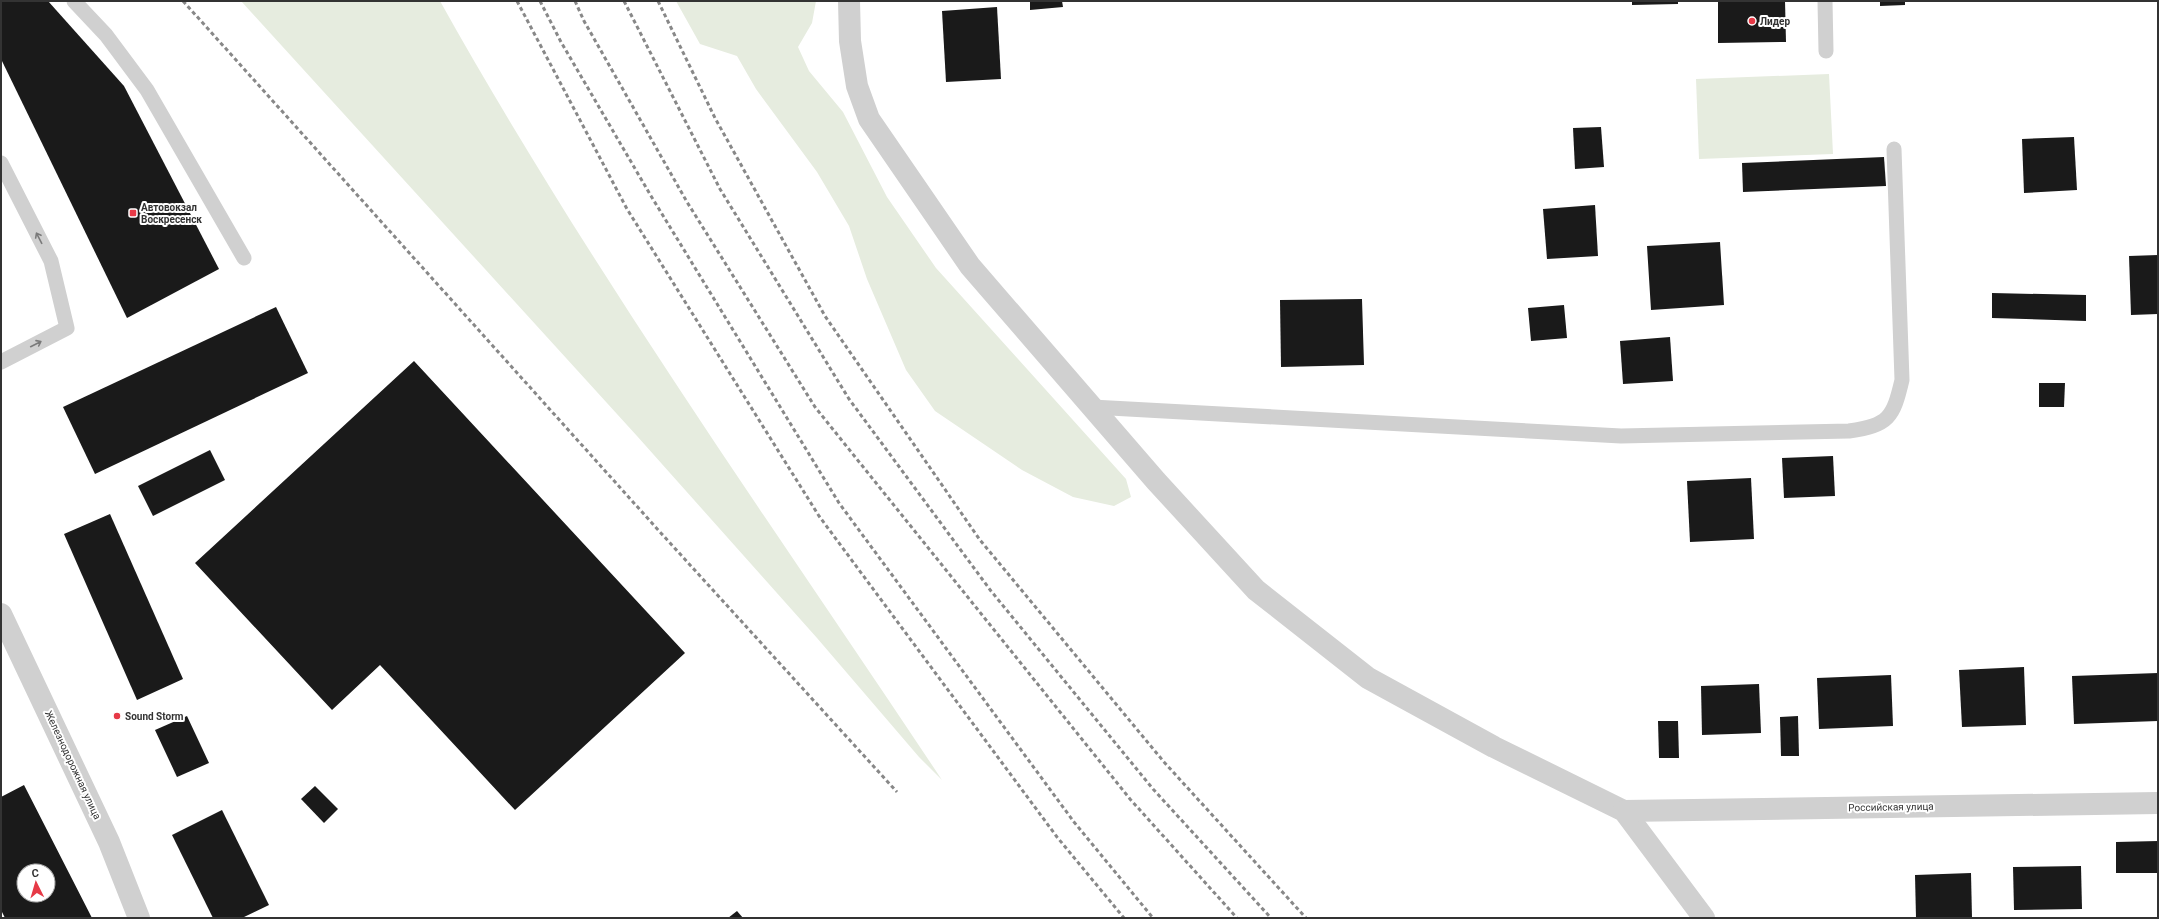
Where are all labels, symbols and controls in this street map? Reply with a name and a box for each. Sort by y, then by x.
marker: Лидер [1747,16,1757,26]
place label: Лидер [1760,16,1790,27]
place label: Автовокзал Воскресенск [141,202,202,225]
marker: Автовокзал Воскресенск [128,208,138,218]
one-way arrow [35,233,42,245]
one-way arrow [29,340,41,348]
street label: Железнодорожная улица [43,709,103,821]
marker: Sound Storm [112,711,122,721]
place label: Sound Storm [125,711,184,722]
street label: Российская улица [1848,801,1934,813]
north arrow [16,863,56,903]
text: С [31,867,39,880]

